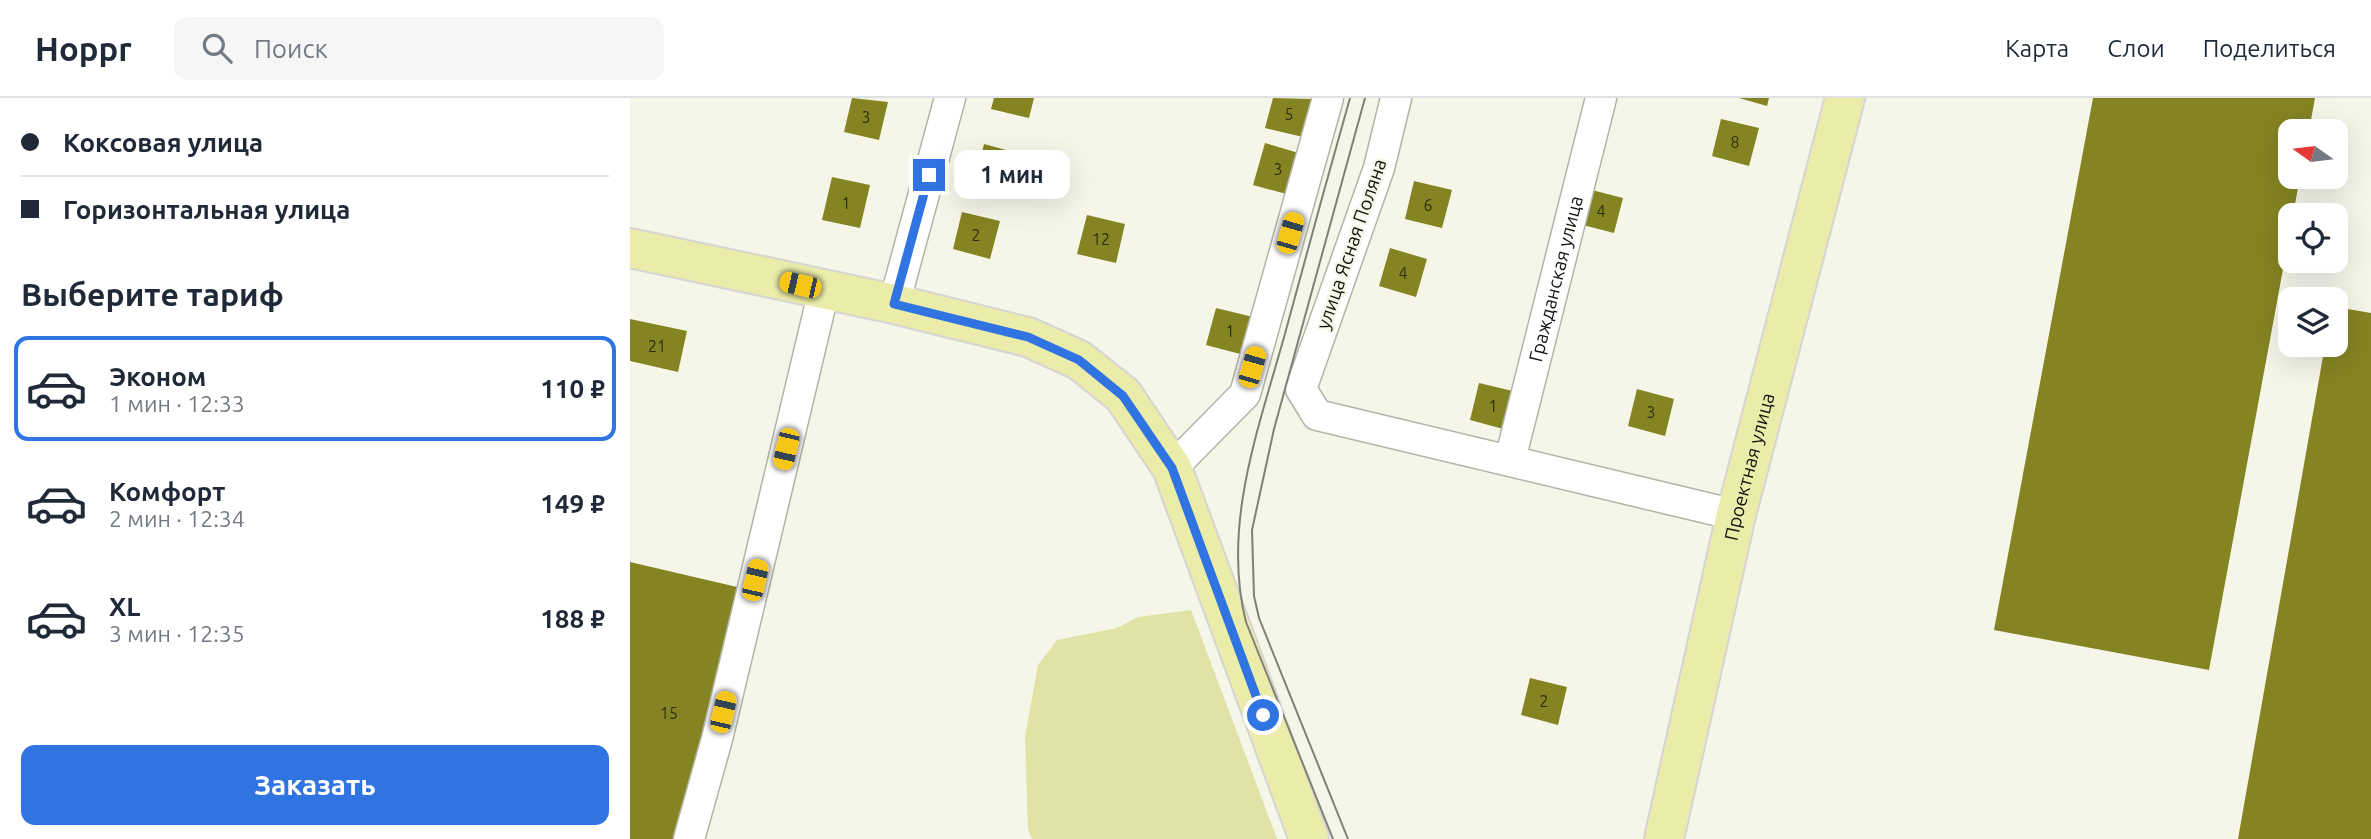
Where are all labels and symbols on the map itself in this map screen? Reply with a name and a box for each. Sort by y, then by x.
house number: 5 [1284,105,1294,123]
house number: 3 [861,108,871,126]
north arrow [2278,119,2348,189]
house number: 8 [1730,133,1740,151]
callout: 1 мин [954,150,1069,200]
street label: улица Ясная Поляна [1311,156,1391,332]
route end [913,159,945,191]
house number: 3 [1273,160,1283,178]
street label: Гражданская улица [1524,193,1587,364]
house number: 1 [841,194,851,212]
house number: 6 [1423,196,1433,214]
house number: 4 [1596,202,1606,220]
car [1275,210,1306,256]
house number: 2 [971,226,981,244]
house number: 12 [1092,230,1110,248]
house number: 4 [1398,264,1408,282]
car [778,270,823,300]
house number: 1 [1225,322,1235,340]
house number: 21 [648,337,666,355]
car [1237,344,1268,390]
street label: Проектная улица [1720,390,1778,543]
house number: 1 [1488,397,1498,415]
house number: 3 [1646,403,1656,421]
car [772,426,801,472]
car [741,557,770,603]
car [709,689,738,735]
house number: 2 [1539,692,1549,710]
route start [1247,699,1279,731]
house number: 15 [660,704,678,722]

